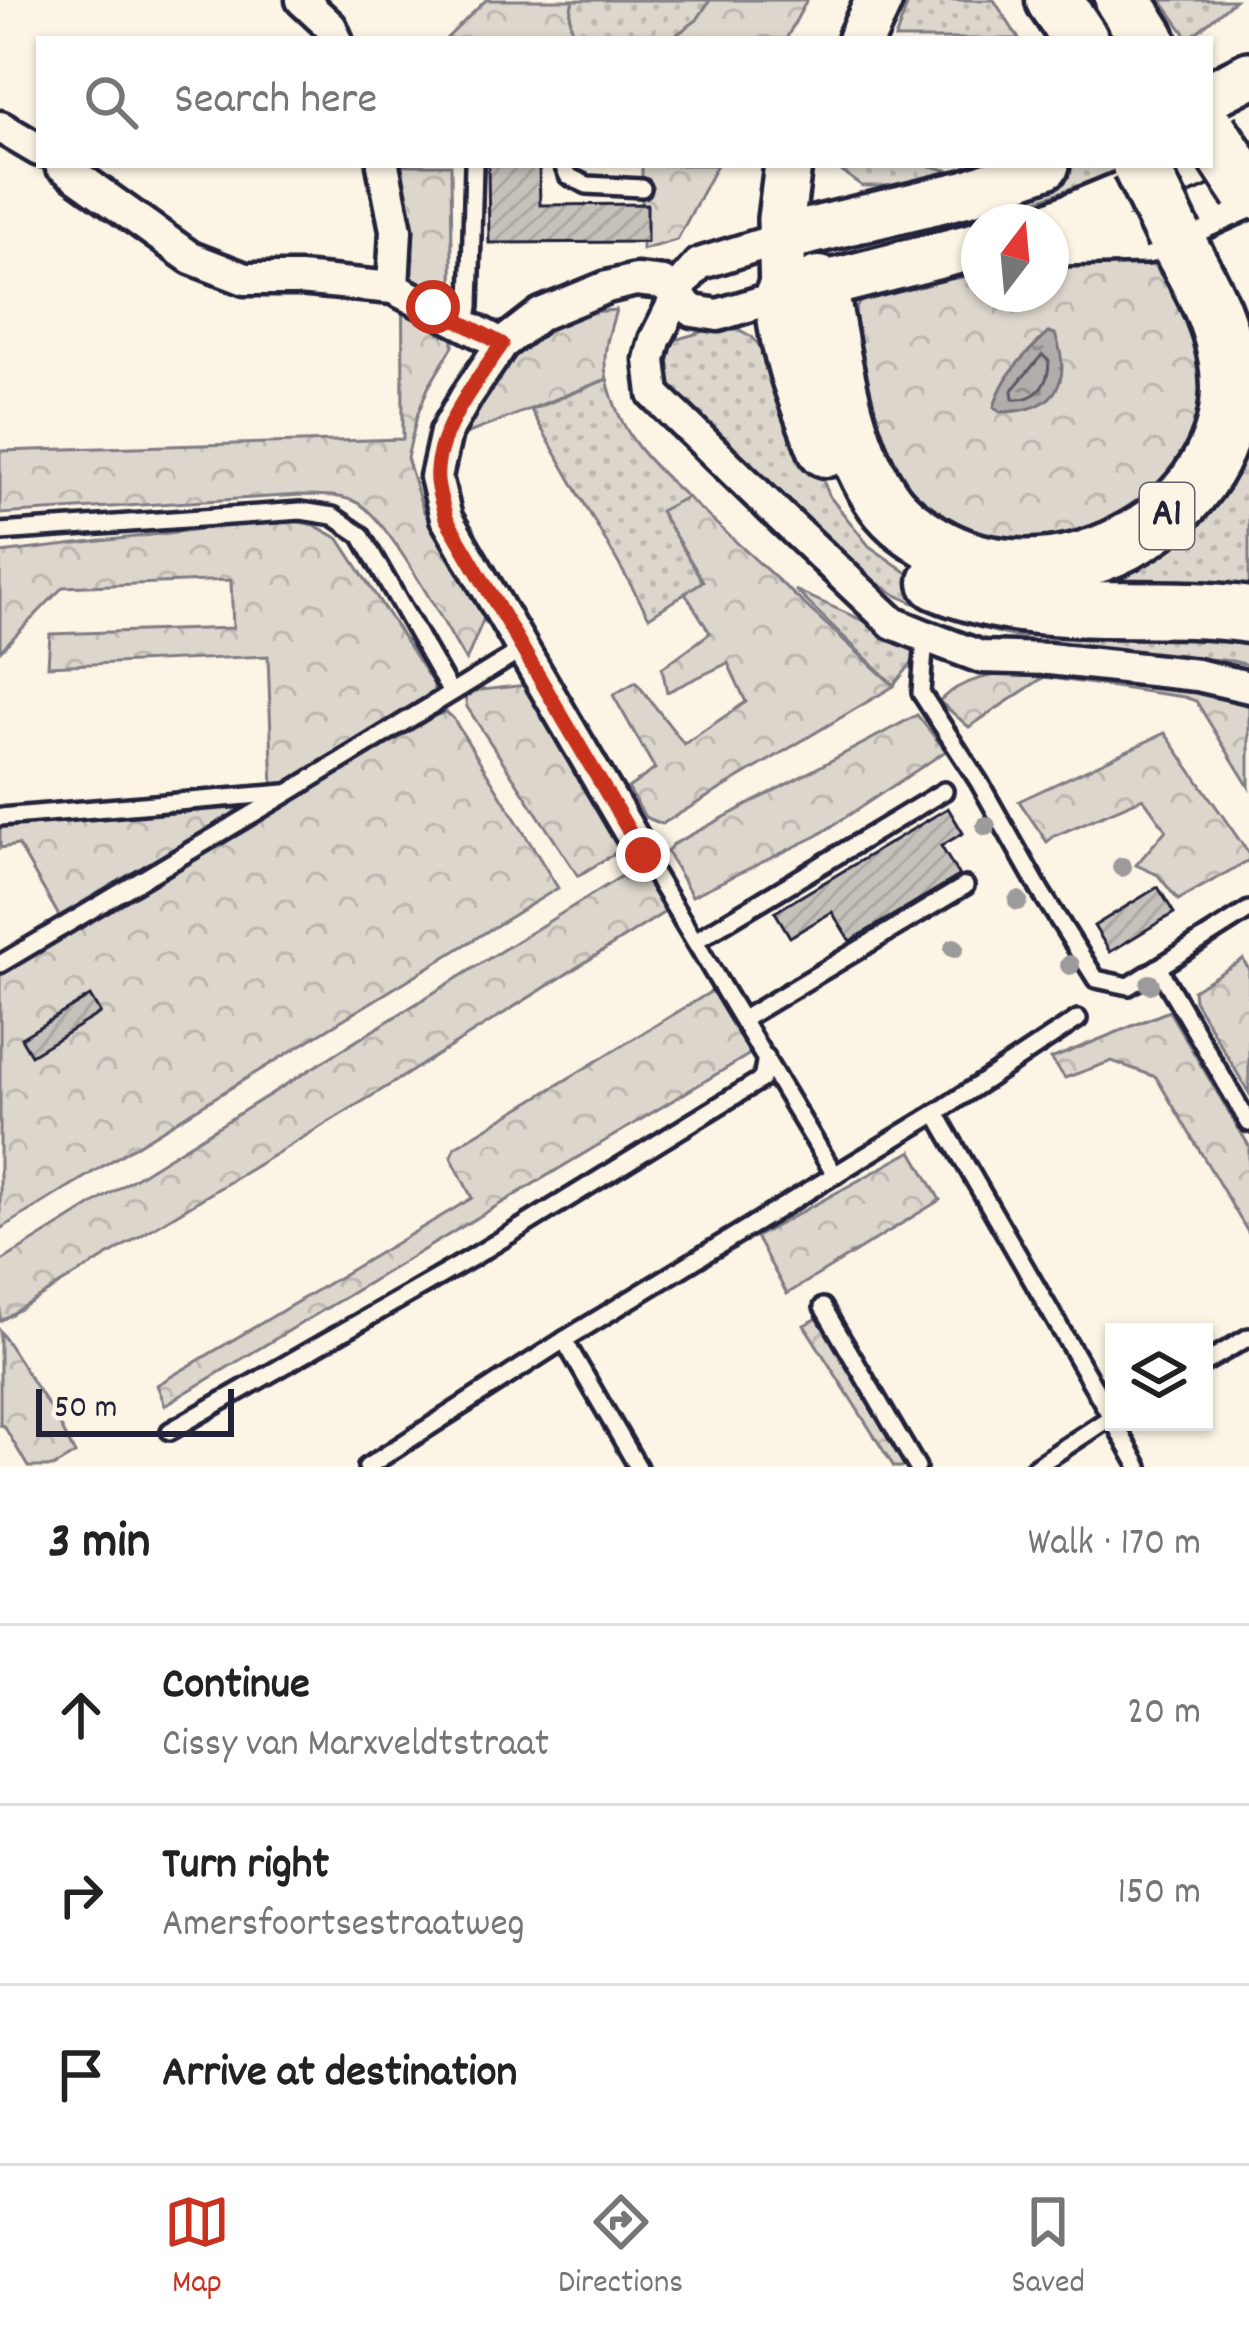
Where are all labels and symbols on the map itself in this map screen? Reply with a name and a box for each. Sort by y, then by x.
north arrow [961,204,1069,312]
route start [406,280,460,334]
road number: A1 [1140,483,1194,549]
route end [616,828,670,882]
scale bar [36,1383,234,1436]

